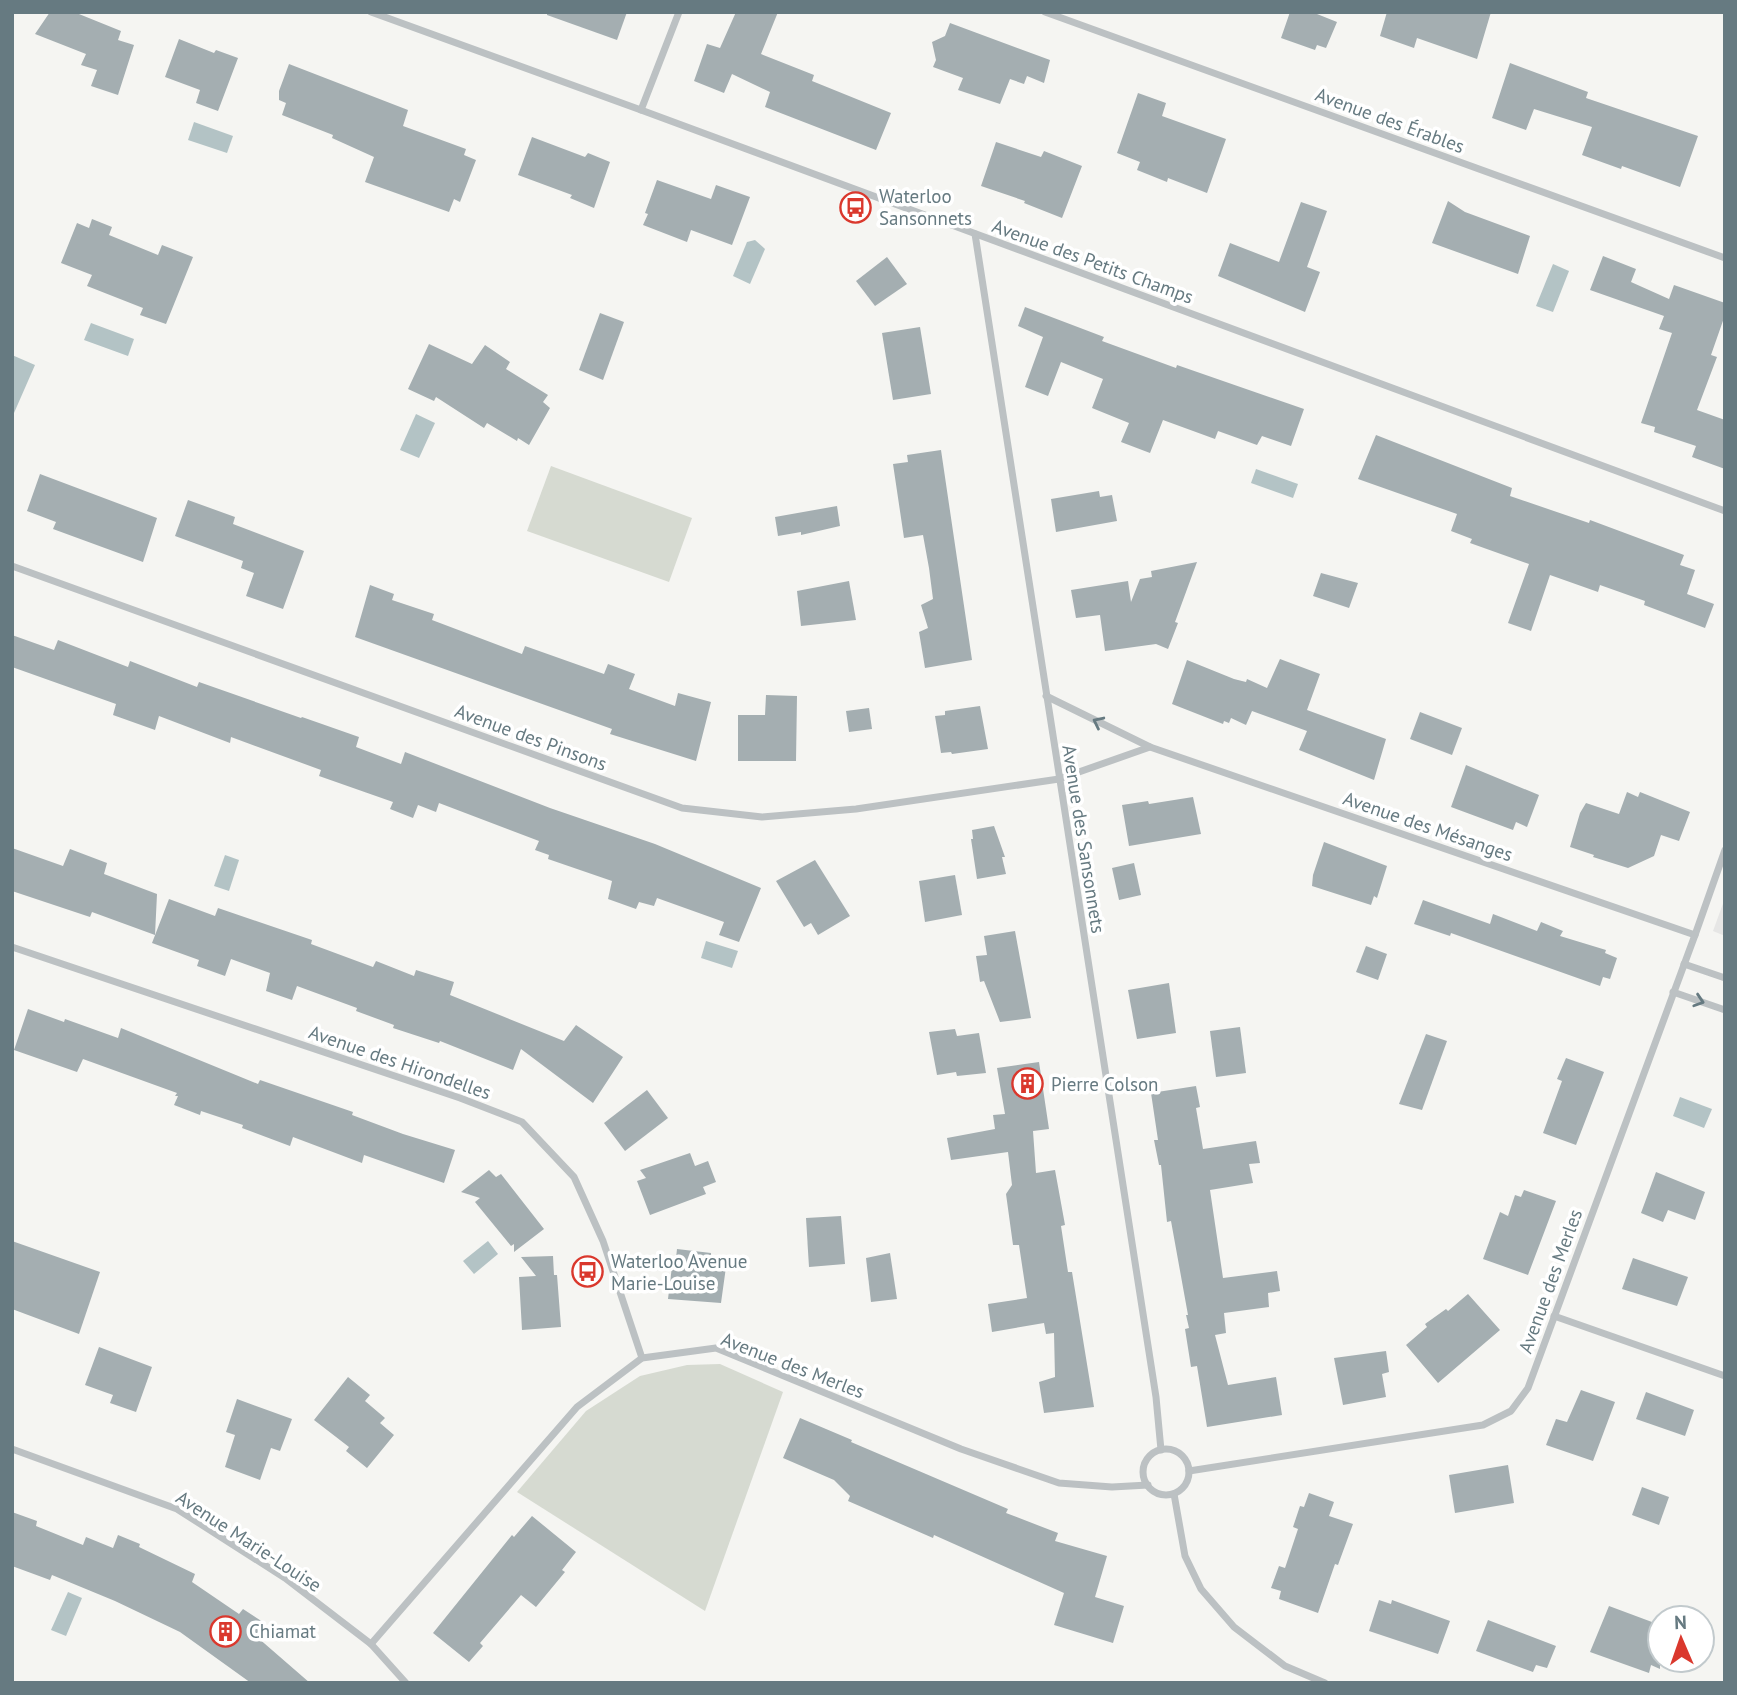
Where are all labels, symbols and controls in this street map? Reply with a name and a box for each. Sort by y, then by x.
street label: Avenue des Érables [1312,82,1468,158]
place label: Waterloo Sansonnets [879,184,972,230]
bus stop icon: Waterloo Sansonnets [839,190,873,224]
street label: Avenue des Petits Champs [989,213,1197,309]
street label: Avenue des Pinsons [452,698,610,776]
one-way arrow [1093,716,1105,730]
street label: Avenue des Sansonnets [1057,743,1111,935]
street label: Avenue des Mésanges [1340,786,1516,866]
one-way arrow [1692,993,1705,1007]
street label: Avenue des Hirondelles [306,1020,494,1104]
building icon: Pierre Colson [1011,1067,1045,1101]
place label: Pierre Colson [1051,1072,1159,1096]
street label: Avenue des Merles [1513,1206,1587,1356]
place label: Waterloo Avenue Marie-Louise [611,1249,747,1295]
bus stop icon: Waterloo Avenue Marie-Louise [571,1255,605,1289]
street label: Avenue des Merles [718,1327,868,1403]
street label: Avenue Marie-Louise [172,1485,326,1597]
north arrow [1646,1604,1716,1674]
text: N [1674,1610,1687,1634]
building icon: Chiamat [209,1614,243,1648]
place label: Chiamat [249,1619,317,1643]

